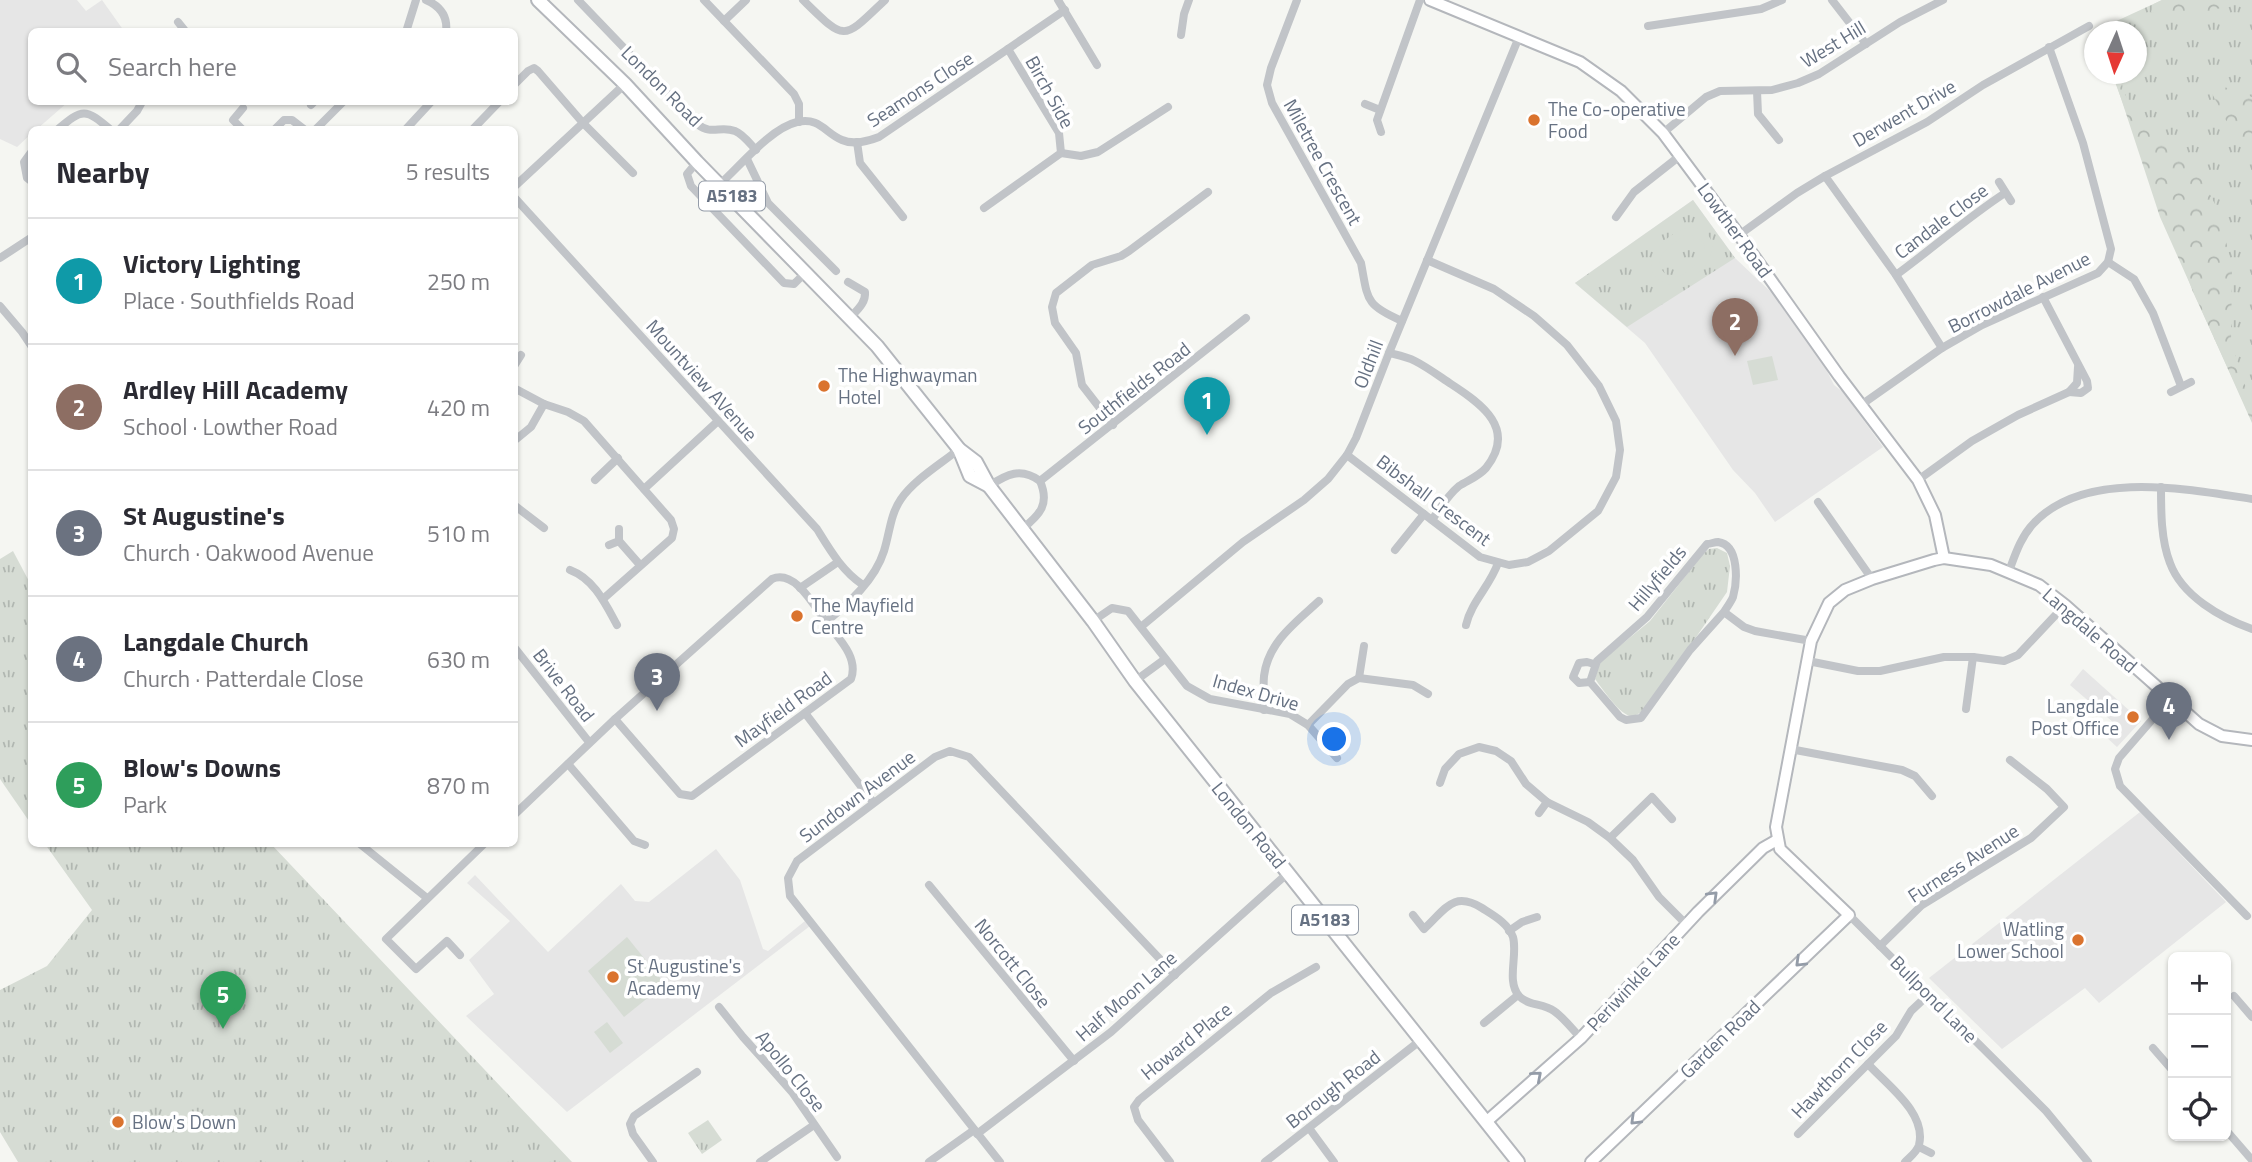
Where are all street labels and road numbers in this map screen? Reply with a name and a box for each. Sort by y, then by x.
street label: West Hill [1795,13,1871,74]
street label: London Road [615,38,710,133]
street label: Seamons Close [861,43,979,134]
street label: Birch Side [1019,50,1082,133]
street label: Derwent Drive [1847,71,1961,154]
street label: Miletree Crescent [1277,93,1370,230]
street label: Lowther Road [1691,176,1780,283]
street label: Candale Close [1888,176,1994,266]
road number: A5183 [699,182,765,210]
street label: Borrowdale Avenue [1943,243,2095,340]
street label: Mountview AVenue [640,312,765,447]
street label: Southfields Road [1071,334,1196,441]
street label: Oldhill [1345,335,1390,392]
street label: Bibshall Crescent [1371,447,1498,553]
street label: Hillyfields [1620,538,1693,617]
street label: Langdale Road [2036,580,2144,679]
street label: Brive Road [526,642,602,728]
street label: Mayfield Road [728,663,837,754]
street label: Index Drive [1209,665,1303,718]
street label: Sundown Avenue [793,742,921,849]
street label: London Road [1205,775,1294,875]
street label: Furness Avenue [1901,816,2024,909]
road number: A5183 [1292,905,1358,934]
street label: Norcott Close [968,912,1059,1014]
street label: Periwinkle Lane [1579,926,1686,1038]
street label: Half Moon Lane [1069,943,1183,1048]
street label: Bullpond Lane [1884,948,1985,1049]
street label: Garden Road [1673,993,1767,1085]
street label: Howard Place [1134,995,1238,1087]
street label: Hawthorn Close [1784,1013,1893,1125]
street label: Apollo Close [749,1024,833,1118]
street label: Borough Road [1279,1042,1386,1135]

